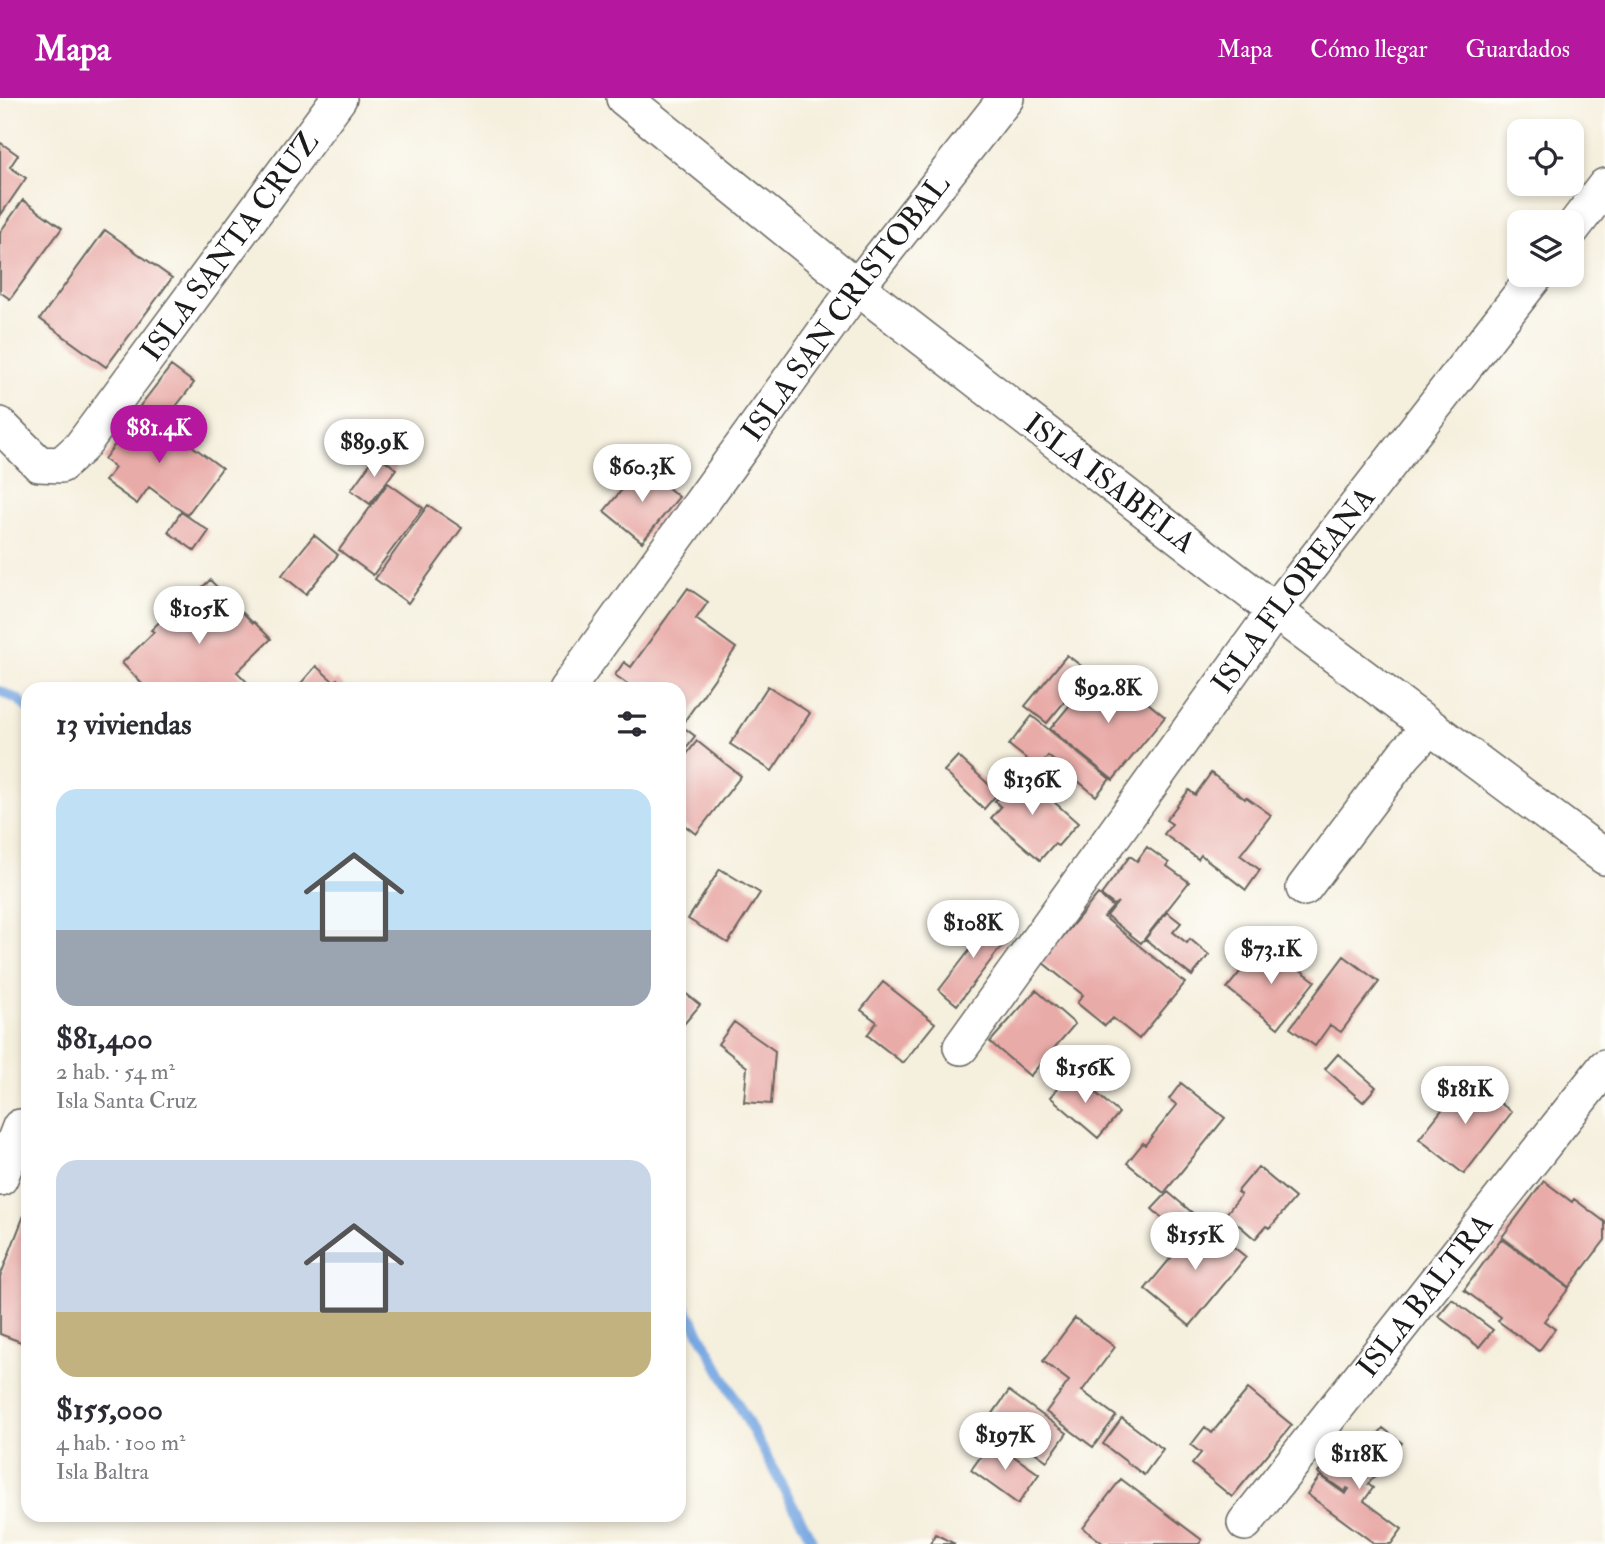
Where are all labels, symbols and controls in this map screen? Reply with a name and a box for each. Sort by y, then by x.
text: Mapa [35,29,111,70]
text: Mapa [1217,34,1272,65]
text: Cómo llegar [1310,34,1427,65]
text: Guardados [1465,34,1570,65]
map controls [1507,119,1584,287]
button: locate [1507,119,1584,196]
street label: ISLA SANTA CRUZ [133,124,327,368]
street label: ISLA SAN CRISTOBAL [733,166,958,448]
button: layers [1507,210,1584,287]
street label: ISLA ISABELA [1017,405,1203,561]
pin: $81.4K [102,406,216,465]
text: $81.4K [126,413,192,442]
pin: $89.9K [317,420,431,479]
text: $89.9K [340,427,408,456]
pin: $60.3K [585,444,699,504]
text: $60.3K [609,452,675,481]
street label: ISLA FLOREANA [1203,480,1383,700]
pin: $105K [150,587,248,646]
text: $105K [169,594,229,623]
pin: $92.8K [1051,666,1165,725]
text: $92.8K [1074,673,1142,702]
icon: filters [613,705,651,743]
text: 13 viviendas [56,706,191,743]
pin: $136K [983,758,1081,817]
text: $136K [1003,765,1061,794]
icon: home [291,834,417,960]
pin: $108K [924,900,1022,960]
text: $108K [943,908,1003,937]
pin: $73.1K [1214,926,1328,986]
text: $73.1K [1240,934,1302,963]
text: $81,400 [56,1020,153,1057]
pin: $156K [1036,1046,1134,1105]
text: $156K [1056,1053,1114,1082]
text: 2 hab. · 54 m² [56,1057,175,1086]
pin: $181K [1416,1066,1514,1126]
text: $181K [1437,1074,1493,1103]
text: Isla Santa Cruz [56,1086,197,1115]
icon: home [291,1205,417,1331]
street label: ISLA BALTRA [1349,1206,1501,1385]
pin: $155K [1146,1212,1244,1272]
text: $155K [1166,1220,1224,1249]
text: $155,000 [56,1391,163,1428]
pin: $197K [956,1412,1054,1472]
text: $197K [975,1420,1035,1449]
text: 4 hab. · 100 m² [56,1428,186,1457]
pin: $118K [1310,1432,1408,1491]
text: $118K [1331,1439,1387,1468]
text: Isla Baltra [56,1457,149,1486]

